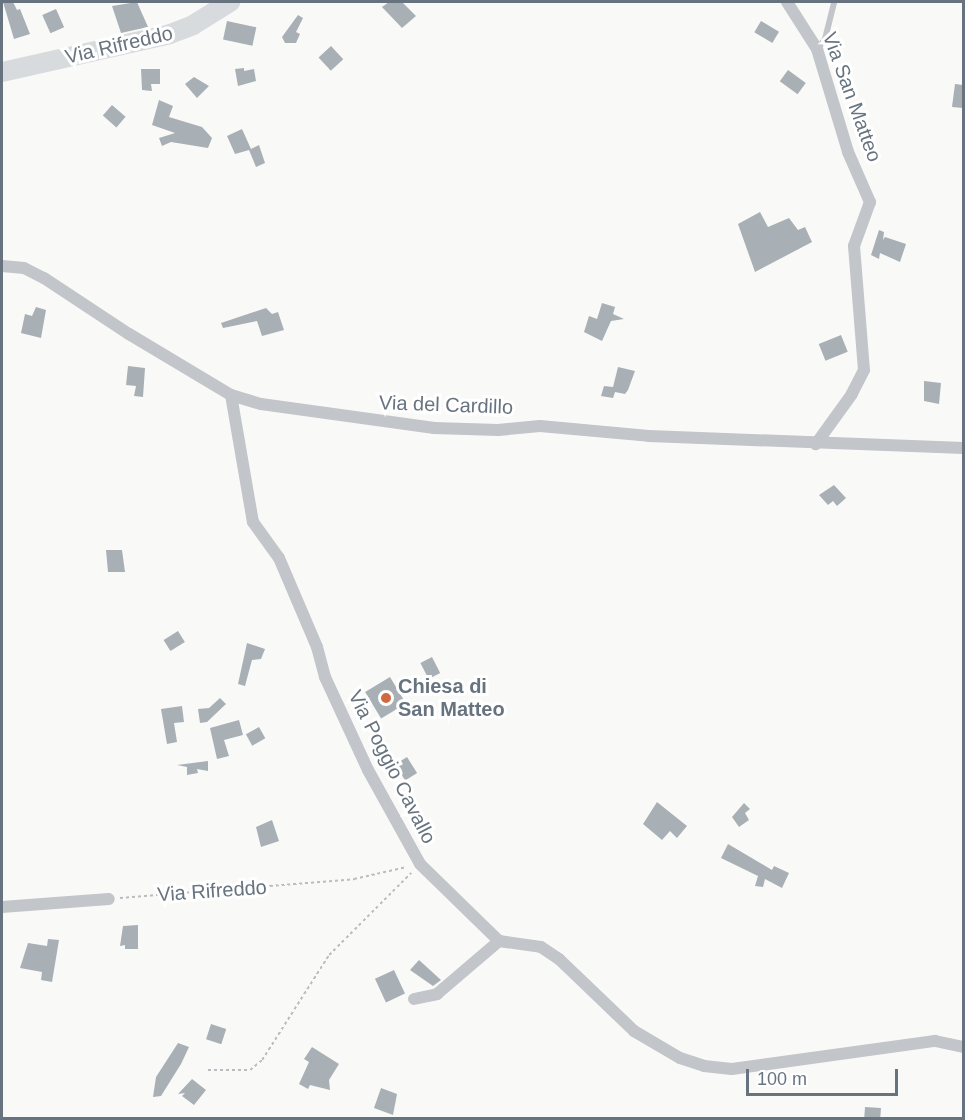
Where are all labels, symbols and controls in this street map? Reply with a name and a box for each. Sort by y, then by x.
street label: Via Rifreddo [63,21,175,69]
street label: Via San Matteo [817,29,887,165]
street label: Via del Cardillo [379,391,513,419]
place label: Chiesa di San Matteo [398,674,505,721]
street label: Via Poggio Cavallo [343,686,441,848]
marker: Chiesa di San Matteo [379,691,393,705]
street label: Via Rifreddo [156,875,268,907]
scale bar [749,1057,900,1095]
text: 100 m [757,1069,807,1089]

